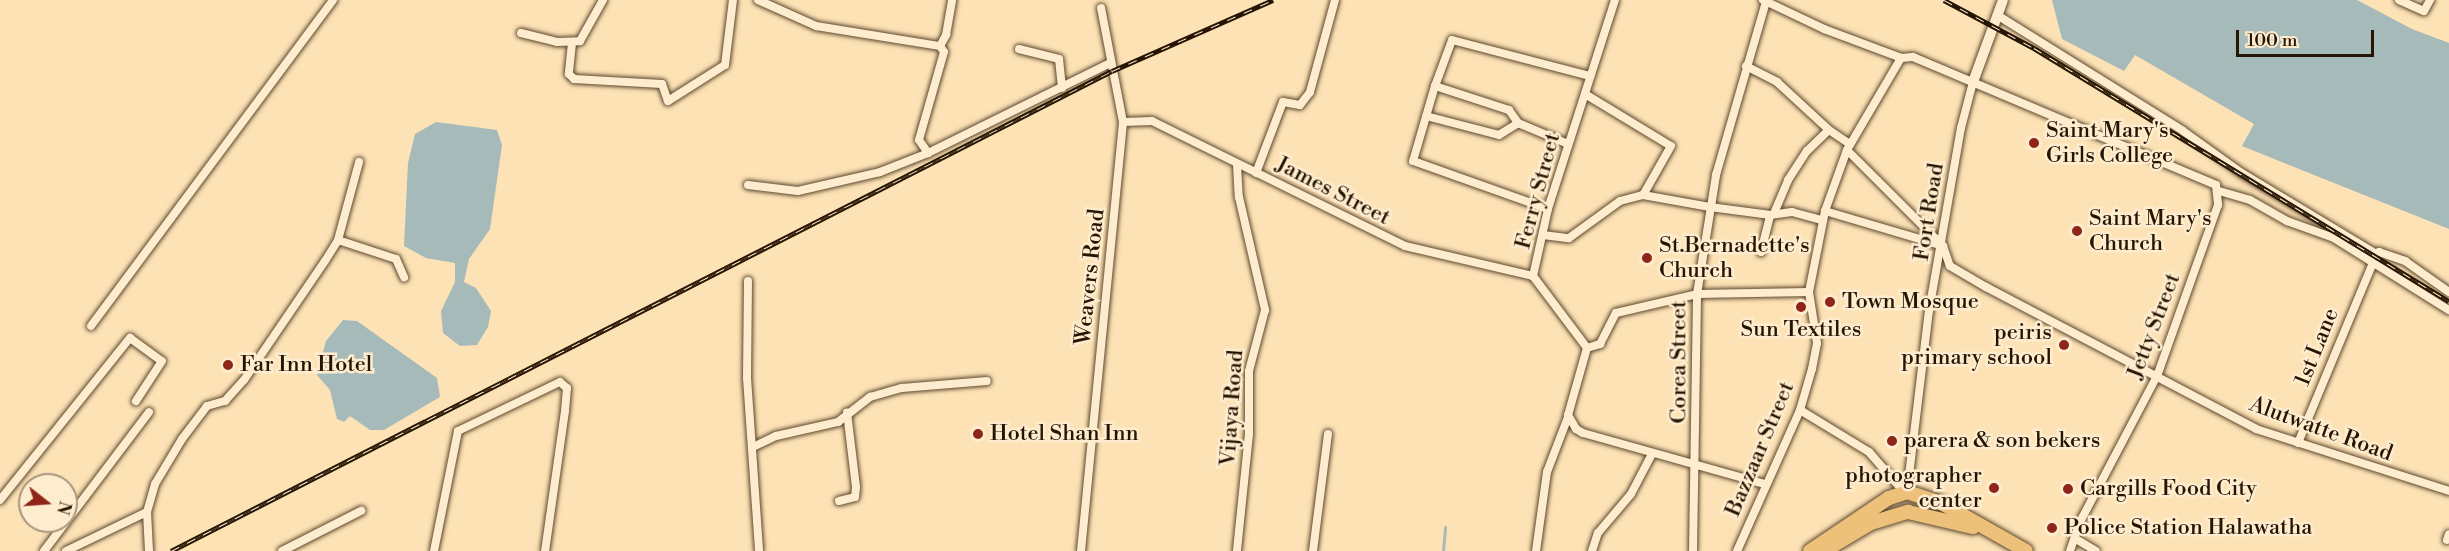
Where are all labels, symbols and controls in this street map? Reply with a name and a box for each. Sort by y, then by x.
scale bar [2239,18,2377,56]
text: 100 m [2247,29,2298,52]
place label: Saint Mary's Girls College [2046,117,2173,168]
street label: Ferry Street [1510,130,1566,252]
marker: Saint Mary's Girls College [2027,136,2041,150]
street label: James Street [1271,151,1395,231]
street label: Fort Road [1908,161,1950,263]
place label: Saint Mary's Church [2089,205,2212,256]
street label: Weavers Road [1070,207,1110,347]
marker: Saint Mary's Church [2070,224,2084,238]
place label: St.Bernadette's Church [1659,232,1810,284]
marker: St.Bernadette's Church [1640,251,1654,265]
street label: Jetty Street [2122,269,2186,383]
place label: Town Mosque [1842,289,1979,315]
marker: Town Mosque [1823,295,1837,309]
street label: Corea Street [1666,300,1692,424]
marker: Sun Textiles [1794,300,1808,314]
street label: 1st Lane [2289,304,2345,390]
place label: Sun Textiles [1741,317,1861,343]
place label: peiris primary school [1901,319,2052,370]
marker: peiris primary school [2057,338,2071,352]
street label: Vijaya Road [1215,349,1249,467]
place label: Far Inn Hotel [240,352,372,378]
marker: Far Inn Hotel [221,358,235,372]
street label: Bazzaar Street [1720,378,1800,520]
street label: Alutwatte Road [2246,391,2396,467]
place label: Hotel Shan Inn [990,421,1139,447]
marker: Hotel Shan Inn [971,427,985,441]
place label: parera & son bekers [1904,428,2100,454]
marker: parera & son bekers [1885,434,1899,448]
place label: photographer center [1845,462,1982,514]
north arrow [18,473,78,533]
place label: Cargills Food City [2080,476,2257,502]
marker: photographer center [1987,481,2001,495]
marker: Cargills Food City [2061,482,2075,496]
text: N [52,499,75,517]
place label: Police Station Halawatha [2064,515,2312,541]
marker: Police Station Halawatha [2045,521,2059,535]

